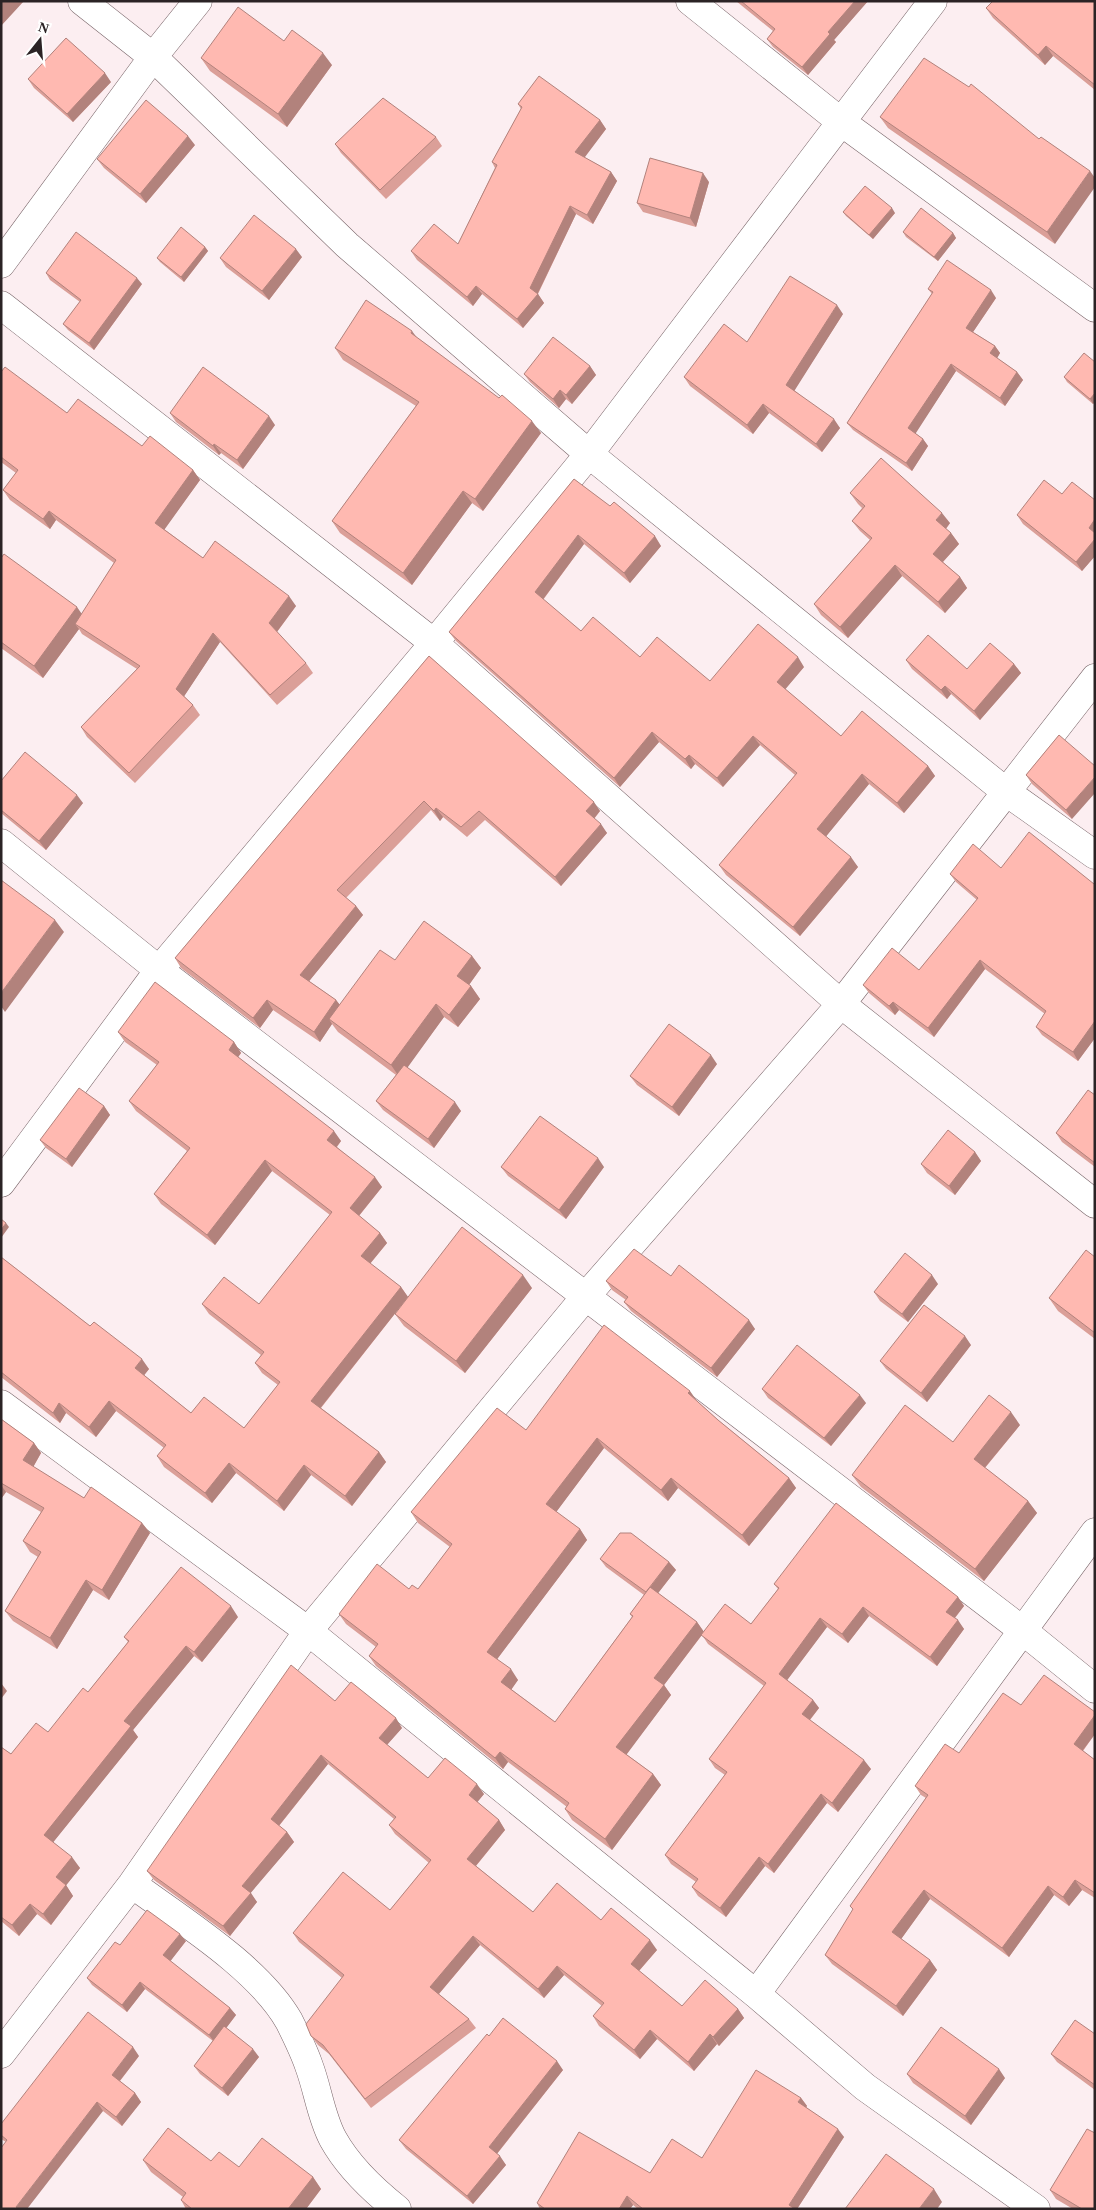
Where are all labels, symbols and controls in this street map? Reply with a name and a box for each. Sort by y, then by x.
north arrow [15,15,65,65]
text: N [37,19,51,37]

